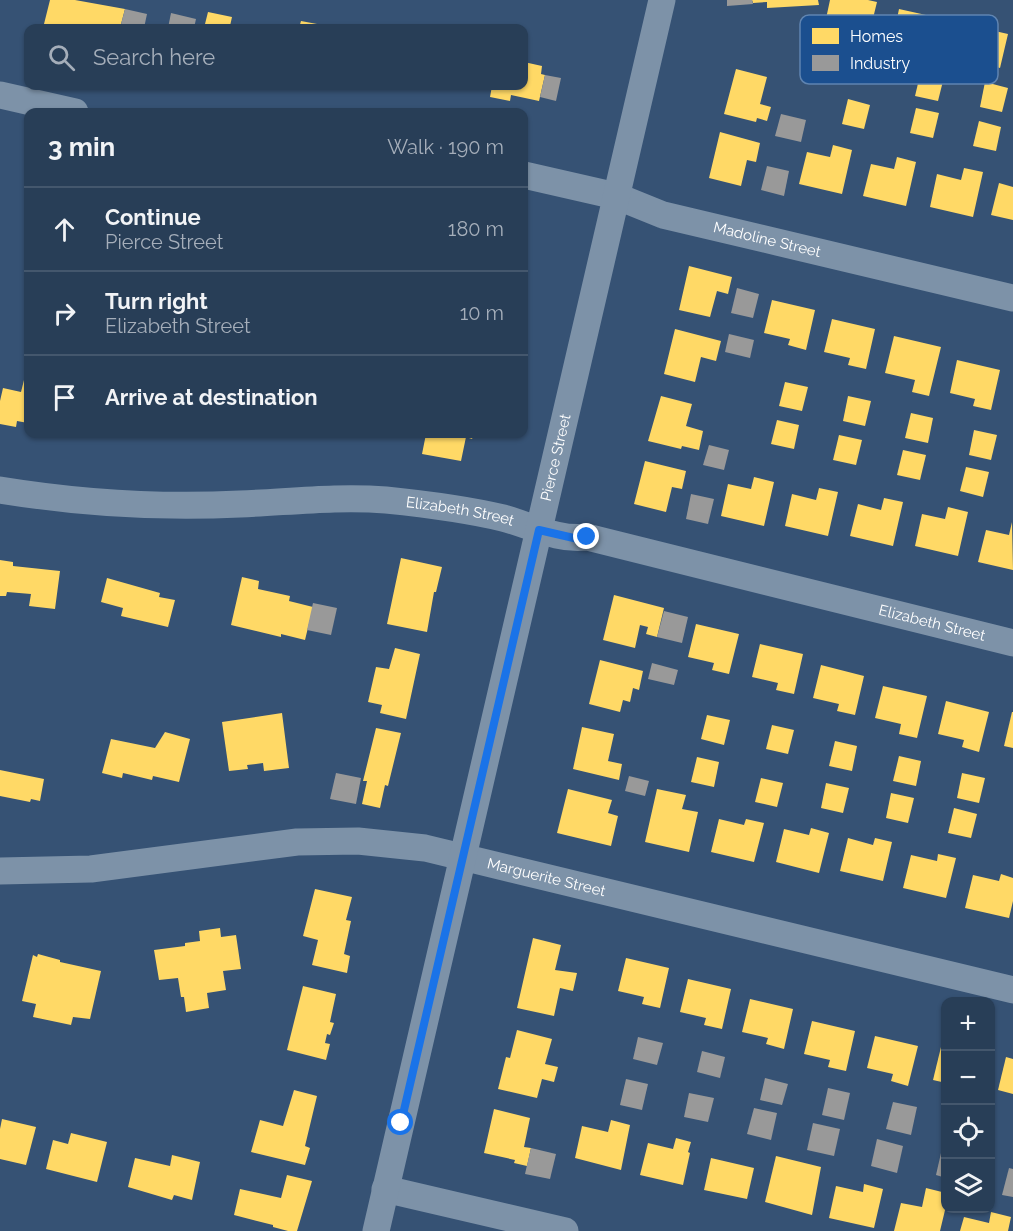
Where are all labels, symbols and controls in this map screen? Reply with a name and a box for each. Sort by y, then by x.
legend [800,15,998,84]
search box [24,24,528,90]
text: Homes [850,27,903,46]
icon: search [45,41,78,74]
text: Search here [93,44,215,70]
text: Industry [850,54,910,73]
text: 3 min [48,132,115,162]
text: Walk · 190 m [387,135,504,159]
text: Continue [105,204,201,230]
icon: ahead [48,213,81,246]
text: 180 m [448,217,504,241]
street label: Madoline Street [711,218,823,261]
text: Pierce Street [105,230,223,254]
text: Turn right [105,288,208,314]
icon: right [48,297,81,330]
text: 10 m [460,301,504,325]
text: Elizabeth Street [105,314,251,338]
icon: arrive [48,381,81,414]
text: Arrive at destination [105,384,318,410]
street label: Pierce Street [537,412,575,503]
street label: Elizabeth Street [405,493,516,530]
route end [573,523,599,549]
street label: Elizabeth Street [877,601,987,645]
street label: Marguerite Street [485,854,607,900]
map controls [941,997,995,1213]
button: + [941,997,995,1051]
button: − [941,1051,995,1105]
button: locate [941,1105,995,1159]
route start [387,1109,413,1135]
button: layers [941,1159,995,1213]

